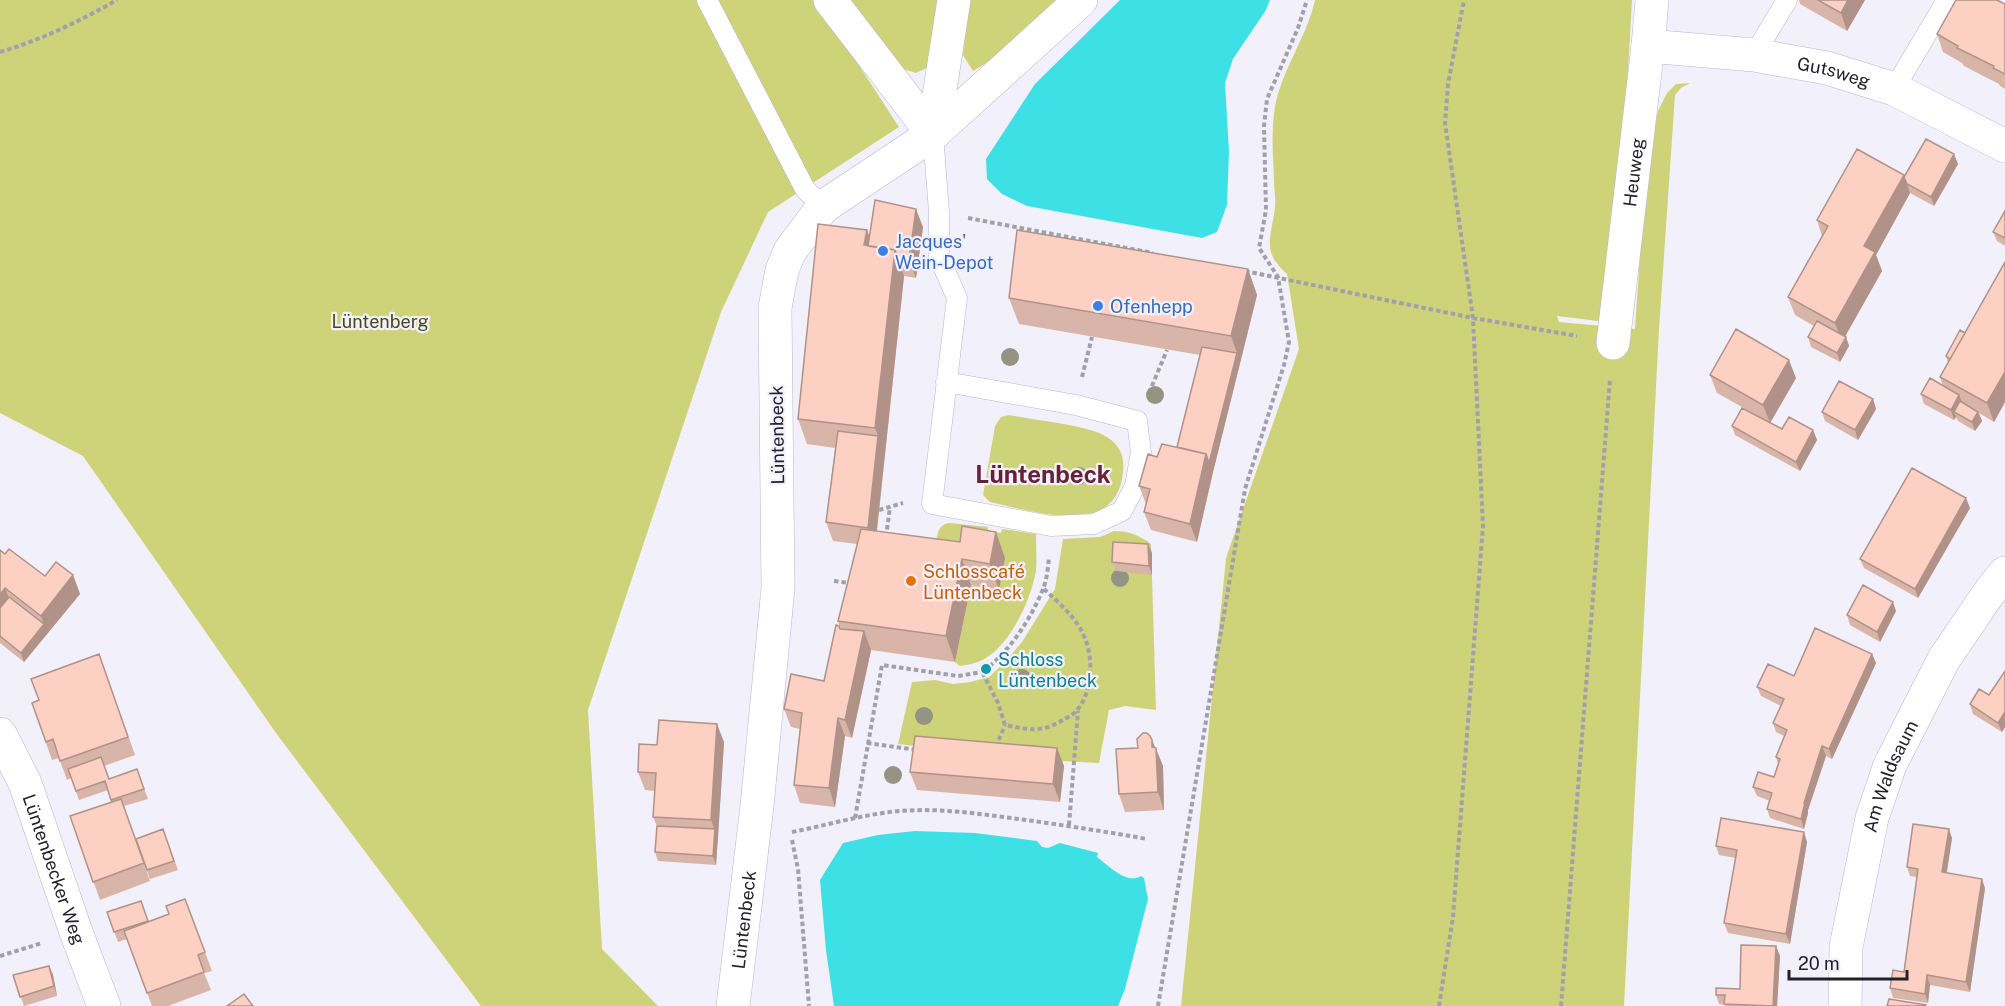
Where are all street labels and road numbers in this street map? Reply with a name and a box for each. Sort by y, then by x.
street label: Gutsweg [1796,52,1873,91]
street label: Heuweg [1619,136,1648,208]
street label: Lüntenbeck [766,385,788,485]
street label: Am Waldsaum [1859,716,1922,834]
street label: Lüntenbecker Weg [19,791,90,947]
street label: Lüntenbeck [727,869,760,970]

